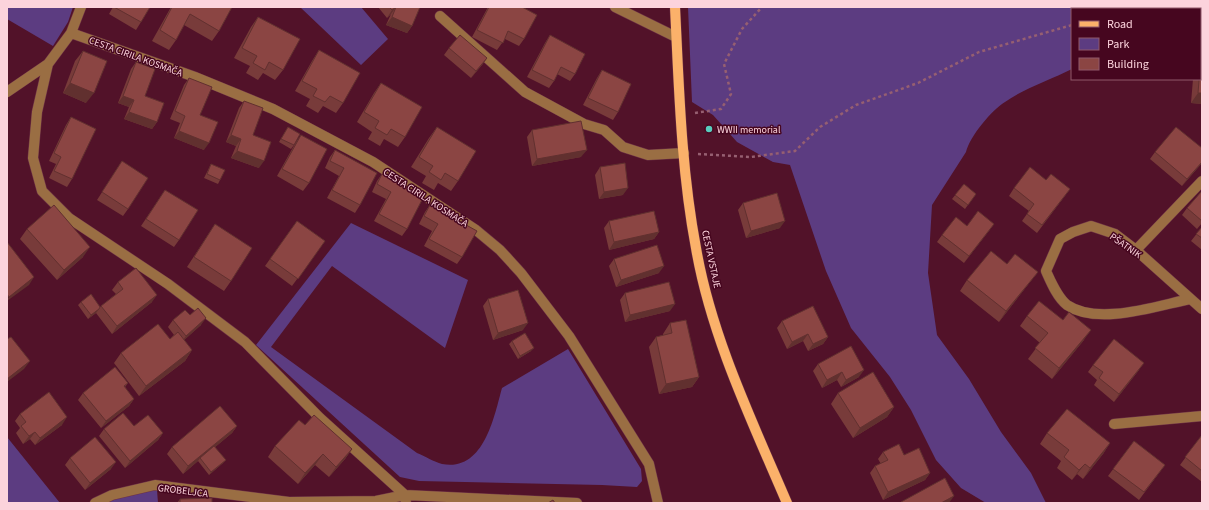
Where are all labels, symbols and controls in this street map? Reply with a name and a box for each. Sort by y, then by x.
legend [1071,8,1201,80]
text: Road [1107,16,1133,33]
street label: CESTA CIRILA KOSMAČA [87,33,185,81]
text: Park [1107,36,1129,53]
text: Building [1107,56,1149,73]
place label: WWII memorial [717,123,781,137]
marker: WWII memorial [704,124,714,134]
street label: CESTA CIRILA KOSMAČA [380,165,471,231]
street label: CESTA VSTAJE [698,229,724,290]
street label: PŠATNIK [1107,230,1144,262]
street label: GROBELJCA [157,481,209,501]

